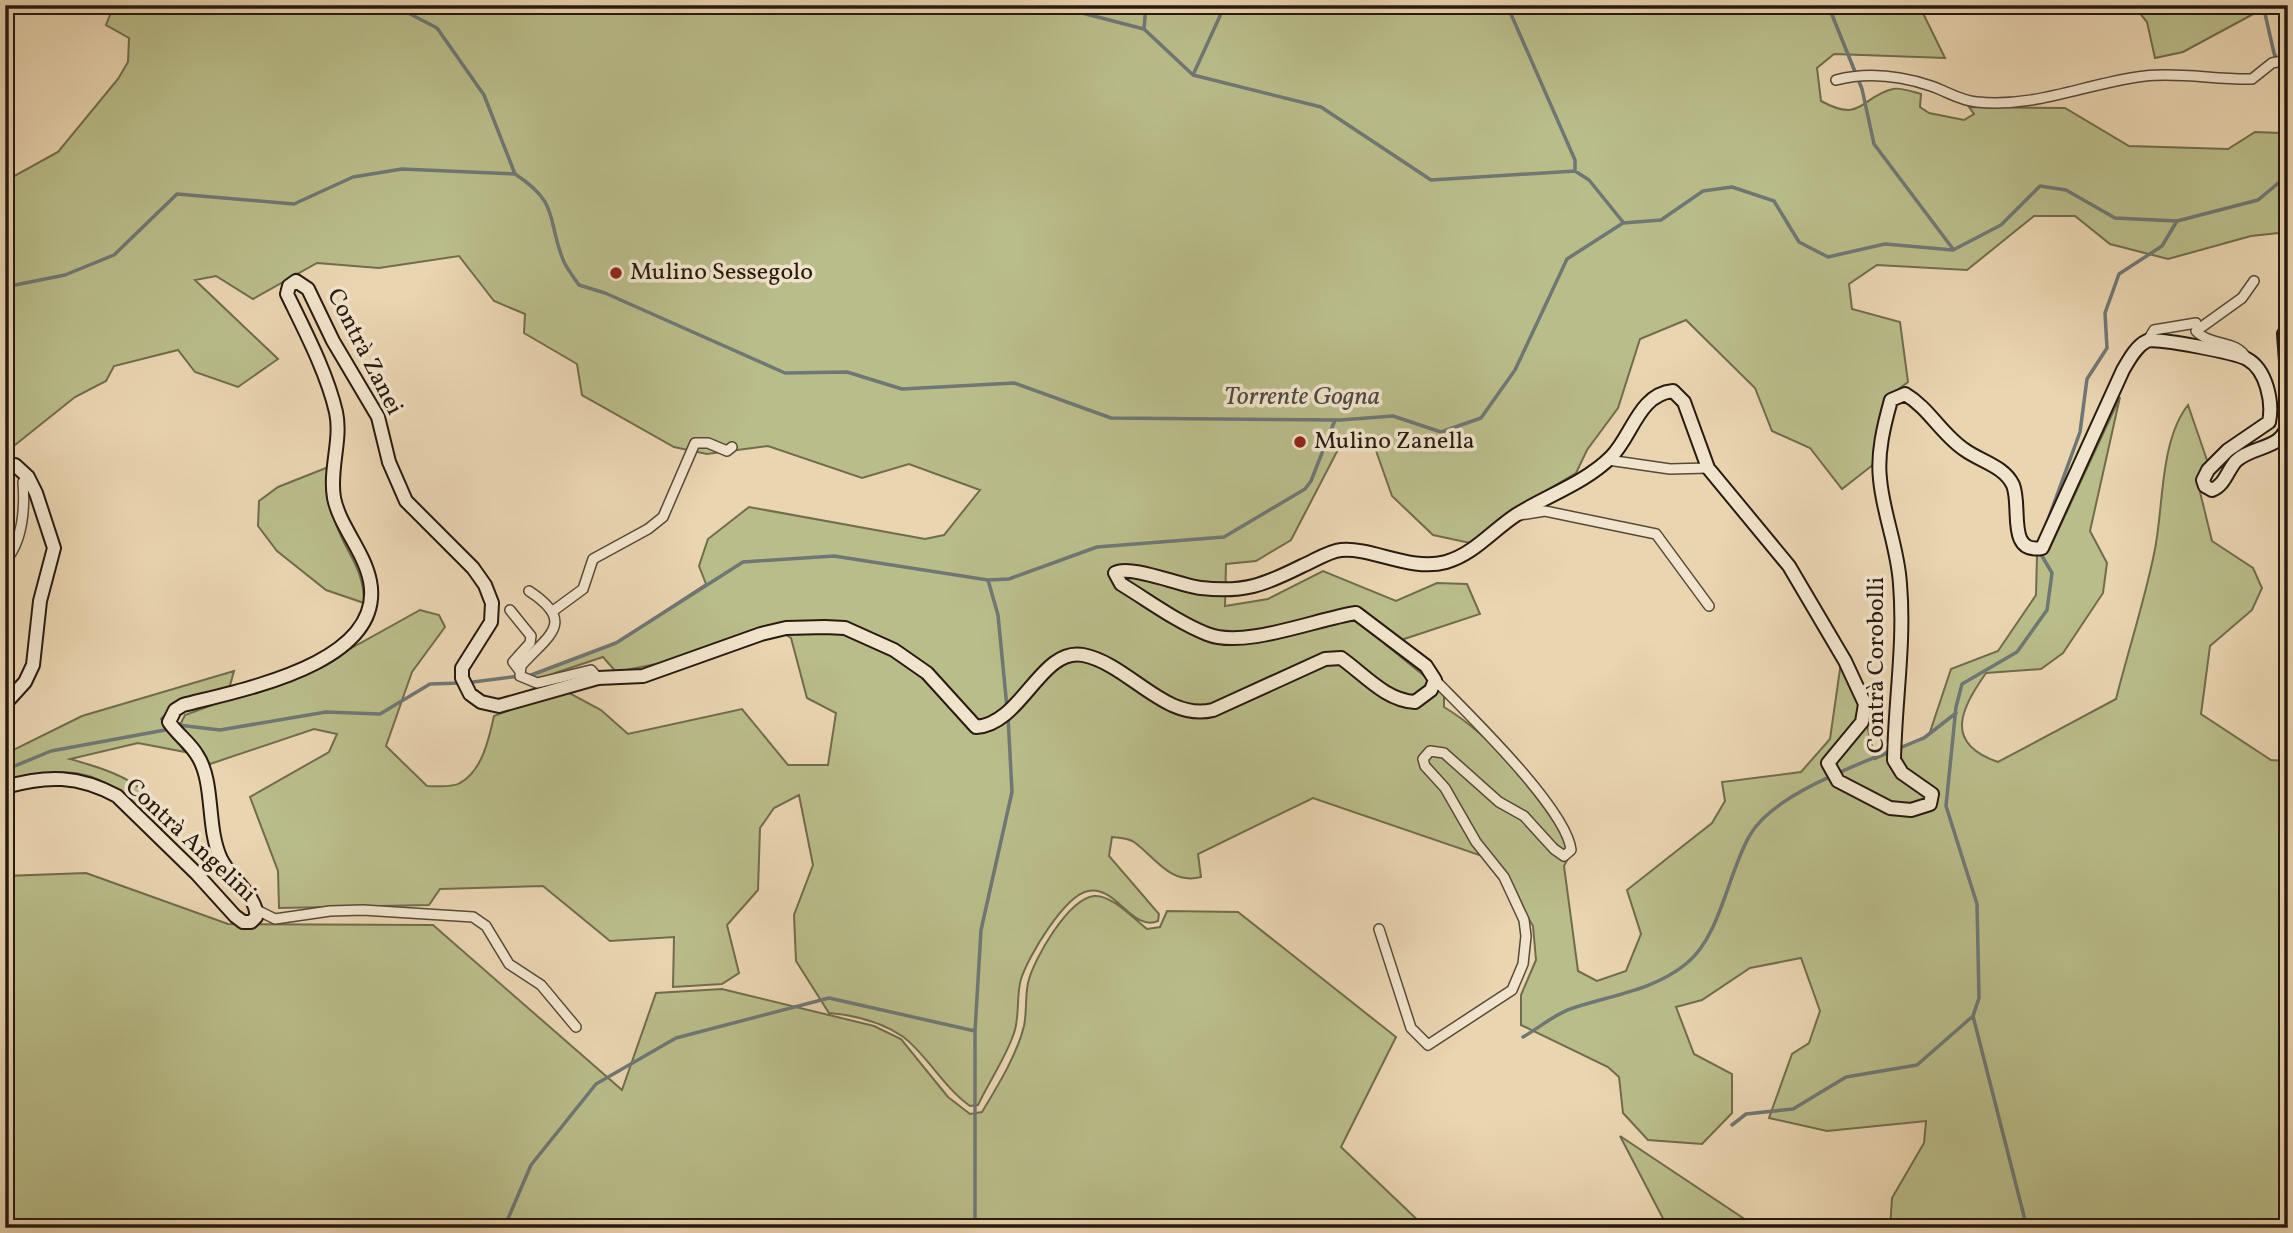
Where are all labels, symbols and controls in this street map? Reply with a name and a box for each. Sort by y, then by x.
place label: Mulino Sessegolo [630,256,813,290]
marker: Mulino Sessegolo [608,265,624,281]
street label: Contrà Zanei [318,283,410,421]
water label: Torrente Gogna [1224,379,1380,415]
place label: Mulino Zanella [1314,425,1475,459]
marker: Mulino Zanella [1292,434,1308,450]
street label: Contrà Corobolli [1860,577,1894,753]
street label: Contrà Angelini [117,771,263,911]

